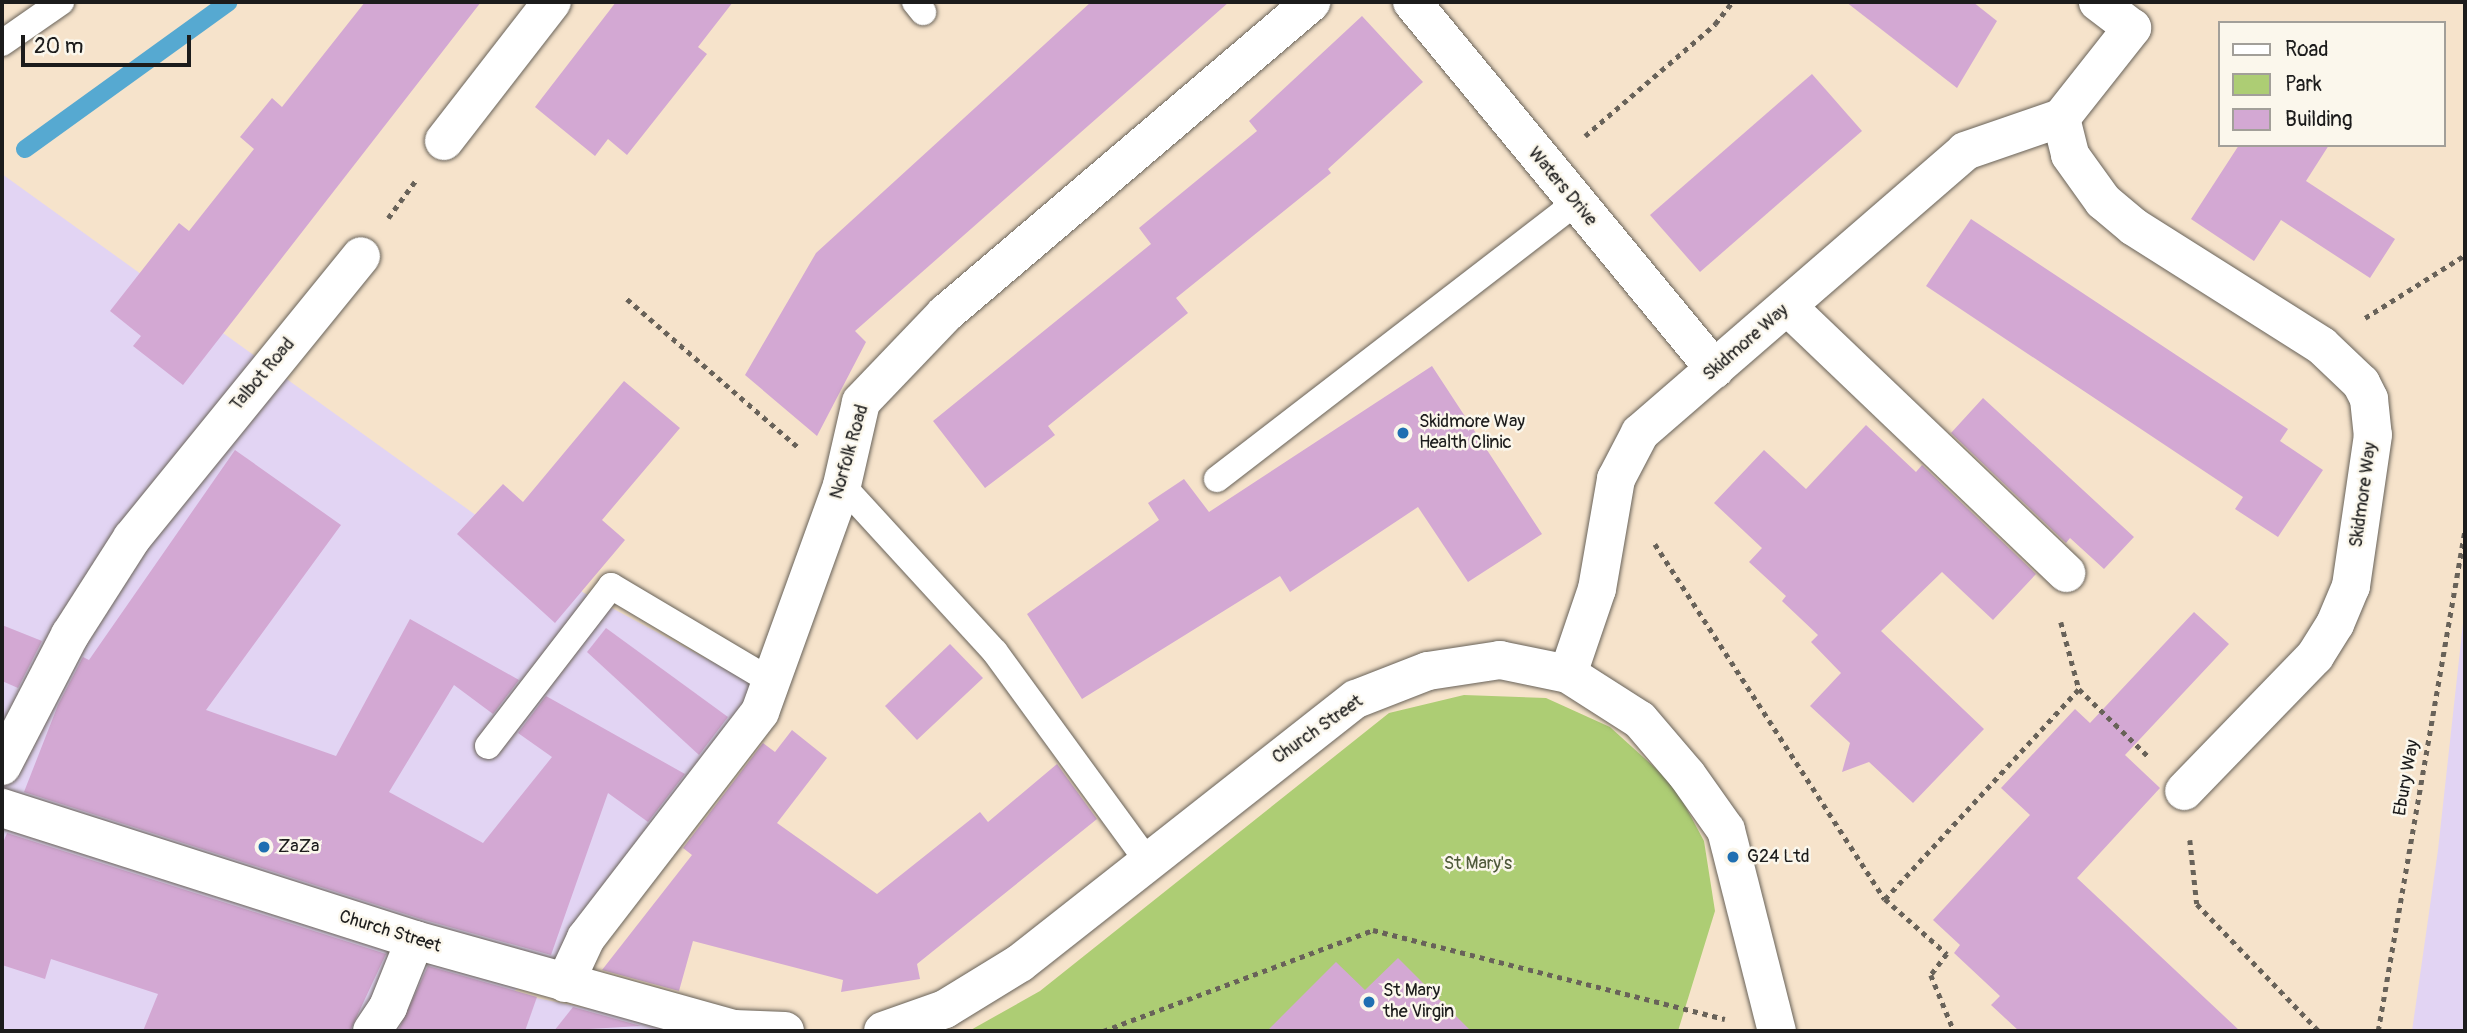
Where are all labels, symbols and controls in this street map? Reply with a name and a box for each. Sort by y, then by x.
scale bar [24,21,194,65]
legend [2218,21,2446,147]
text: 20 m [34,33,83,60]
text: Road [2285,36,2329,63]
text: Park [2285,71,2322,98]
text: Building [2285,106,2352,133]
street label: Waters Drive [1523,143,1601,231]
street label: Skidmore Way [1699,300,1793,386]
street label: Talbot Road [226,334,300,416]
street label: Norfolk Road [826,402,874,502]
place label: Skidmore Way Health Clinic [1419,412,1525,454]
marker: Skidmore Way Health Clinic [1393,423,1413,443]
street label: Skidmore Way [2346,441,2382,549]
street label: Church Street [1269,691,1367,769]
street label: Ebury Way [2390,738,2424,818]
place label: ZaZa [278,836,319,858]
marker: ZaZa [256,839,272,855]
place label: G24 Ltd [1747,846,1810,868]
marker: G24 Ltd [1725,849,1741,865]
park label: St Mary's [1444,853,1512,875]
street label: Church Street [336,906,444,958]
place label: St Mary the Virgin [1383,981,1454,1024]
marker: St Mary the Virgin [1361,994,1377,1010]

